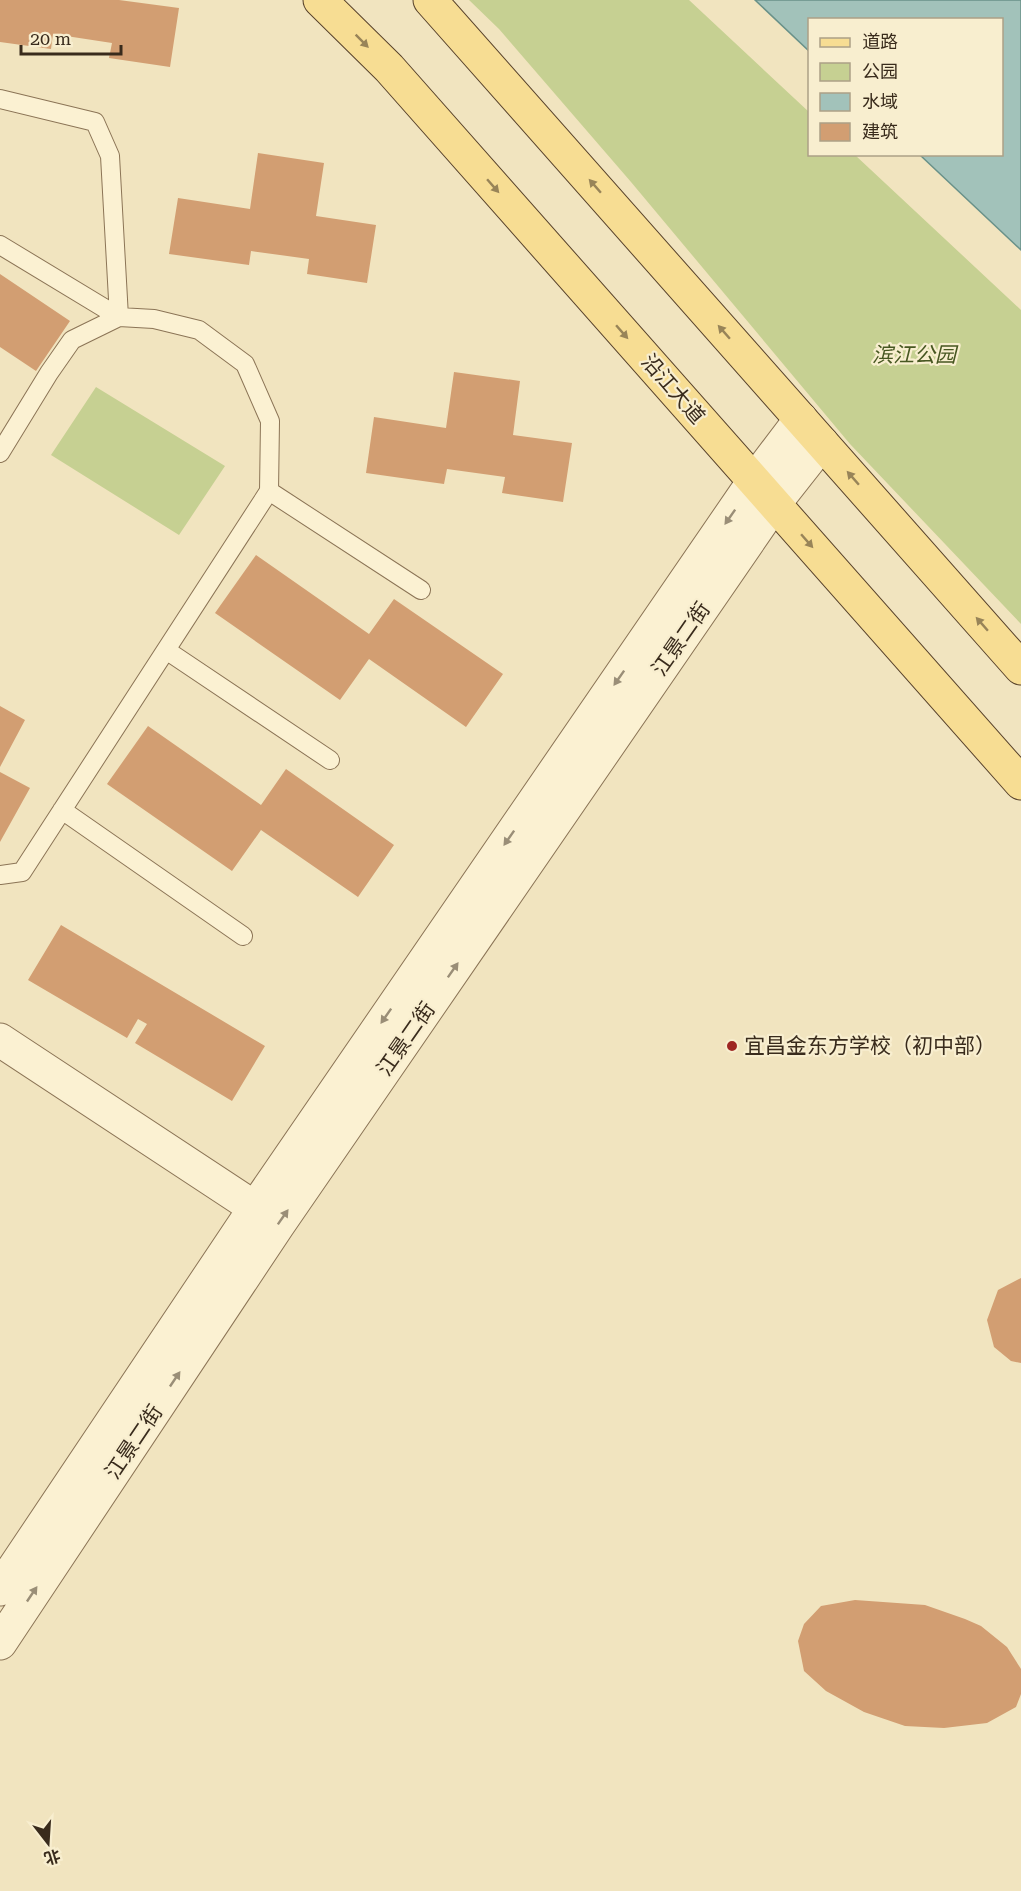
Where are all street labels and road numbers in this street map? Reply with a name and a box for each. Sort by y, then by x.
street label: 沿江大道 [636,349,710,429]
street label: 江景二街 [647,598,715,680]
street label: 江景二街 [372,998,440,1080]
street label: 江景二街 [101,1400,167,1484]

